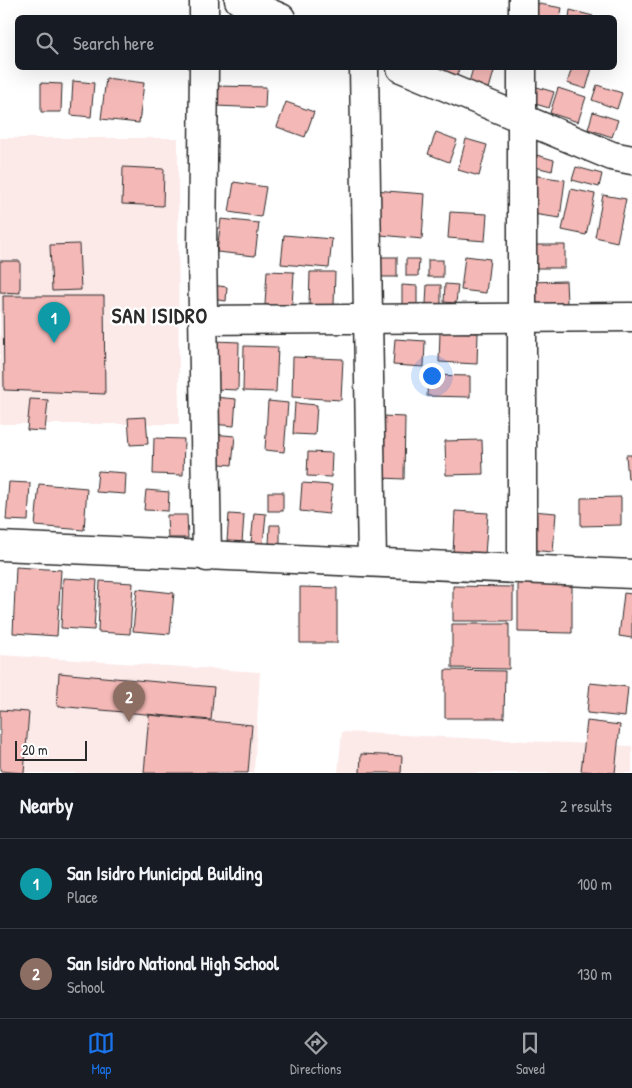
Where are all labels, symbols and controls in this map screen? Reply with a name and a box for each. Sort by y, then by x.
search box [15,15,617,70]
icon: search [33,29,61,57]
text: Search here [73,30,154,56]
district label: SAN ISIDRO [112,301,208,330]
pin: 1 [38,302,70,343]
your location [419,363,445,389]
pin: 2 [113,681,145,722]
scale bar [15,738,88,761]
text: 20 m [22,740,48,759]
text: Nearby [20,791,73,820]
text: 2 results [560,795,612,817]
text: San Isidro Municipal Building [67,860,263,886]
text: 1 [33,873,39,895]
text: 100 m [577,873,612,895]
text: Place [67,886,98,908]
text: San Isidro National High School [67,950,279,976]
text: 2 [32,963,40,985]
text: 130 m [577,963,612,985]
text: School [67,976,104,998]
tab: Map [87,1029,115,1078]
tab: Directions [290,1029,341,1078]
tab: Saved [516,1029,545,1078]

